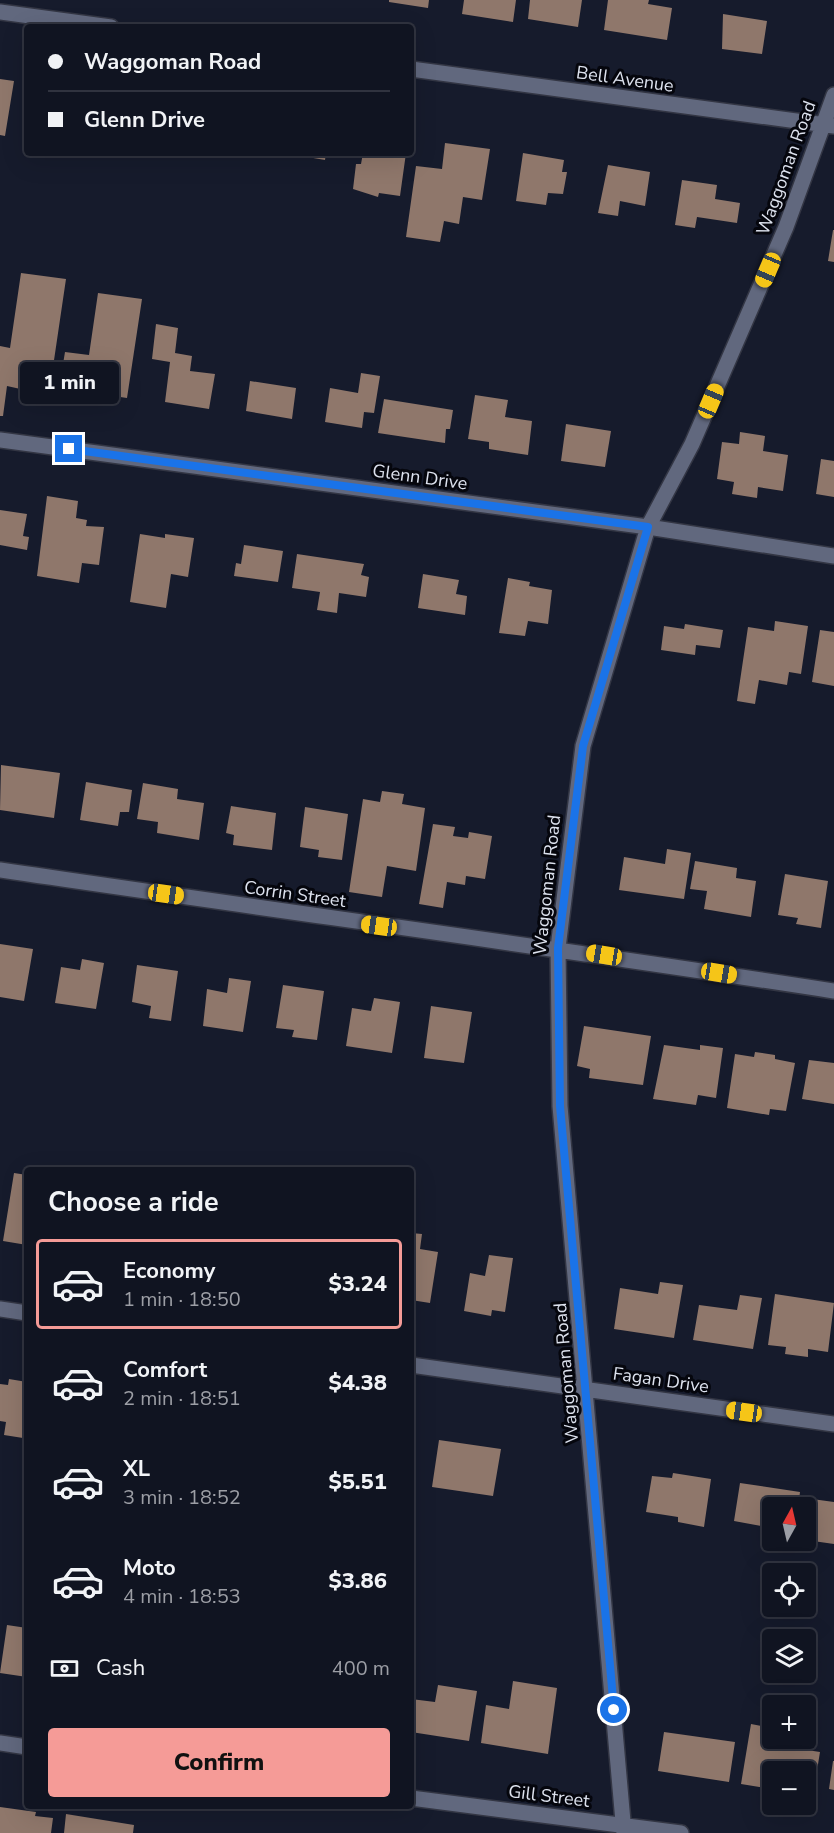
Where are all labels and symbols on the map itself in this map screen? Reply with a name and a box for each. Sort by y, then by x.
street label: Bell Avenue [575,60,675,98]
street label: Waggoman Road [751,98,821,238]
car [753,250,783,290]
callout: 1 min [20,362,118,404]
car [696,381,726,421]
route end [55,435,82,462]
street label: Glenn Drive [371,458,469,496]
street label: Waggoman Road [528,814,566,956]
street label: Corrin Street [243,875,348,913]
car [147,883,185,905]
car [360,915,398,937]
car [585,943,623,967]
car [700,961,738,985]
street label: Waggoman Road [548,1302,584,1444]
street label: Fagan Drive [611,1361,711,1399]
car [725,1401,763,1423]
north arrow [762,1497,816,1551]
route start [600,1696,627,1723]
street label: Gill Street [507,1779,592,1813]

